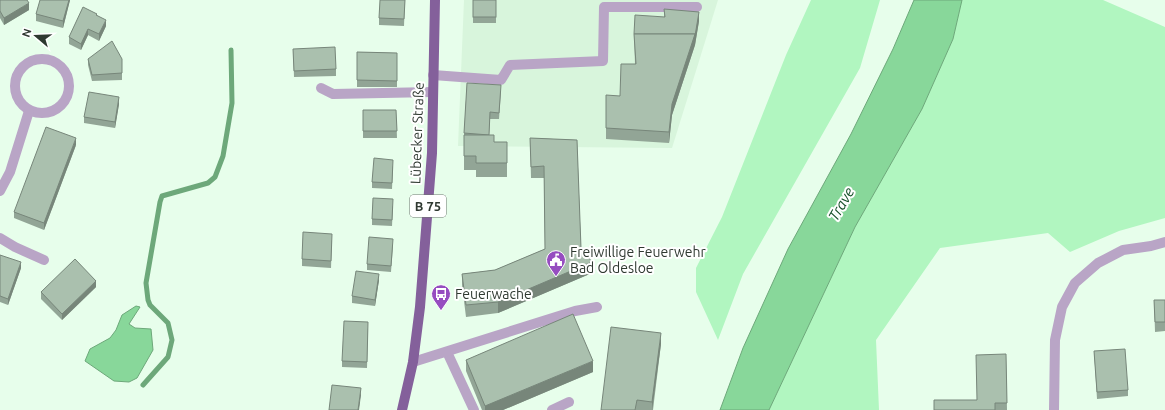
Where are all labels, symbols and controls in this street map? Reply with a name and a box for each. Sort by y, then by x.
north arrow [16,16,56,56]
text: N [20,27,34,39]
street label: Lübecker Straße [407,82,427,184]
water label: Trave [825,184,858,224]
road number: B 75 [410,195,446,217]
place label: Freiwillige Feuerwehr Bad Oldesloe [570,244,706,276]
public building icon: Freiwillige Feuerwehr Bad Oldesloe [545,249,567,277]
bus stop icon: Feuerwache [430,283,452,311]
place label: Feuerwache [455,286,532,302]

